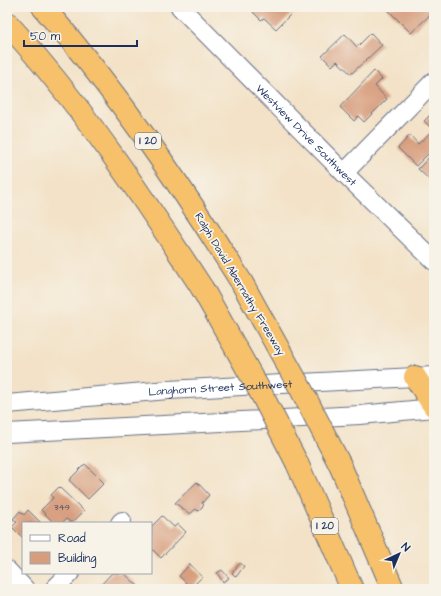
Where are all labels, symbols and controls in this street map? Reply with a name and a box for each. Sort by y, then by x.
scale bar [24,22,137,48]
text: 50 m [30,28,61,45]
street label: Westview Drive Southwest [253,81,361,190]
road number: I 20 [135,133,161,149]
street label: Ralph David Abernathy Freeway [190,210,289,359]
street label: Langhorn Street Southwest [148,376,293,399]
house number: 349 [54,501,70,514]
road number: I 20 [312,518,338,534]
legend [22,522,152,574]
text: Road [58,530,86,547]
north arrow [379,534,419,574]
text: N [398,539,413,555]
text: Building [58,550,96,568]

